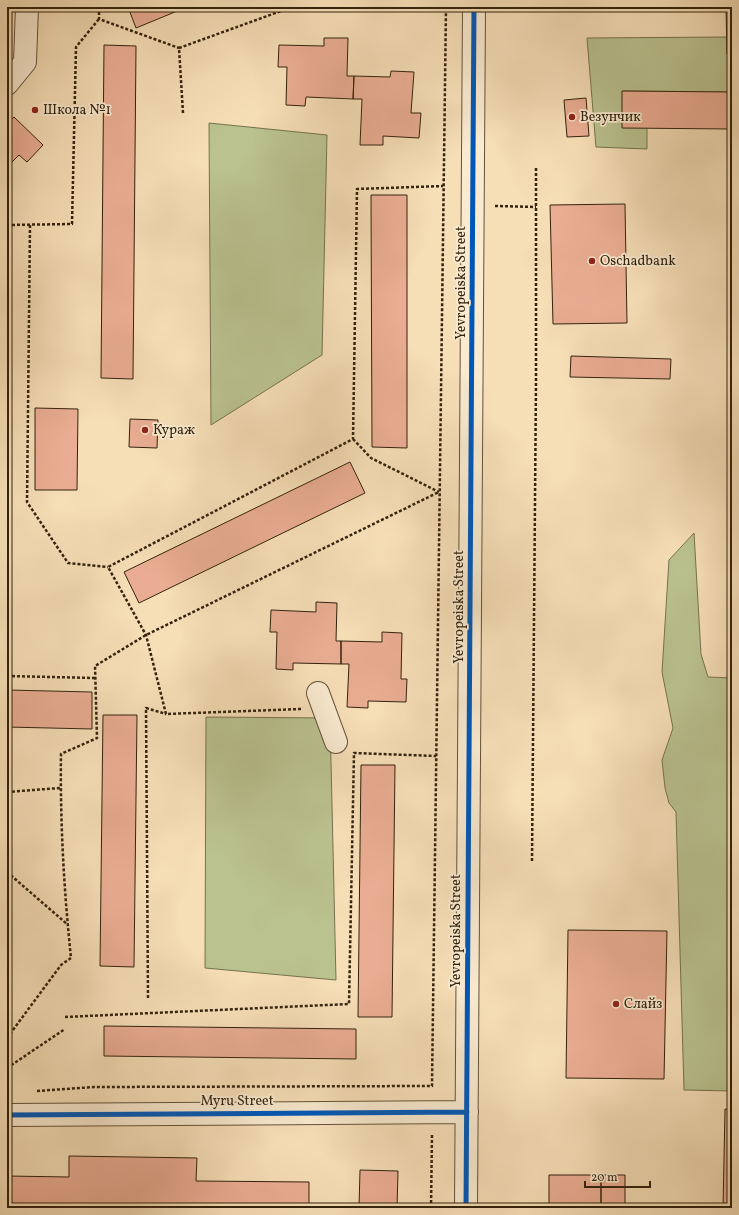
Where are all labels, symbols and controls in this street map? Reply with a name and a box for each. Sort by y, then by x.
place label: Школа №1 [43,101,111,120]
marker: Школа №1 [30,105,40,115]
place label: Везунчик [580,108,641,127]
marker: Везунчик [567,112,577,122]
street label: Yevropeiska Street [452,226,471,340]
place label: Oschadbank [600,252,676,271]
marker: Oschadbank [587,256,597,266]
place label: Кураж [153,421,195,440]
marker: Кураж [140,425,150,435]
street label: Yevropeiska Street [450,550,469,664]
street label: Yevropeiska Street [447,874,466,988]
place label: Слайз [624,995,662,1014]
marker: Слайз [611,999,621,1009]
street label: Myru Street [200,1092,274,1111]
scale bar [585,1163,650,1189]
text: 20 m [591,1170,618,1186]

